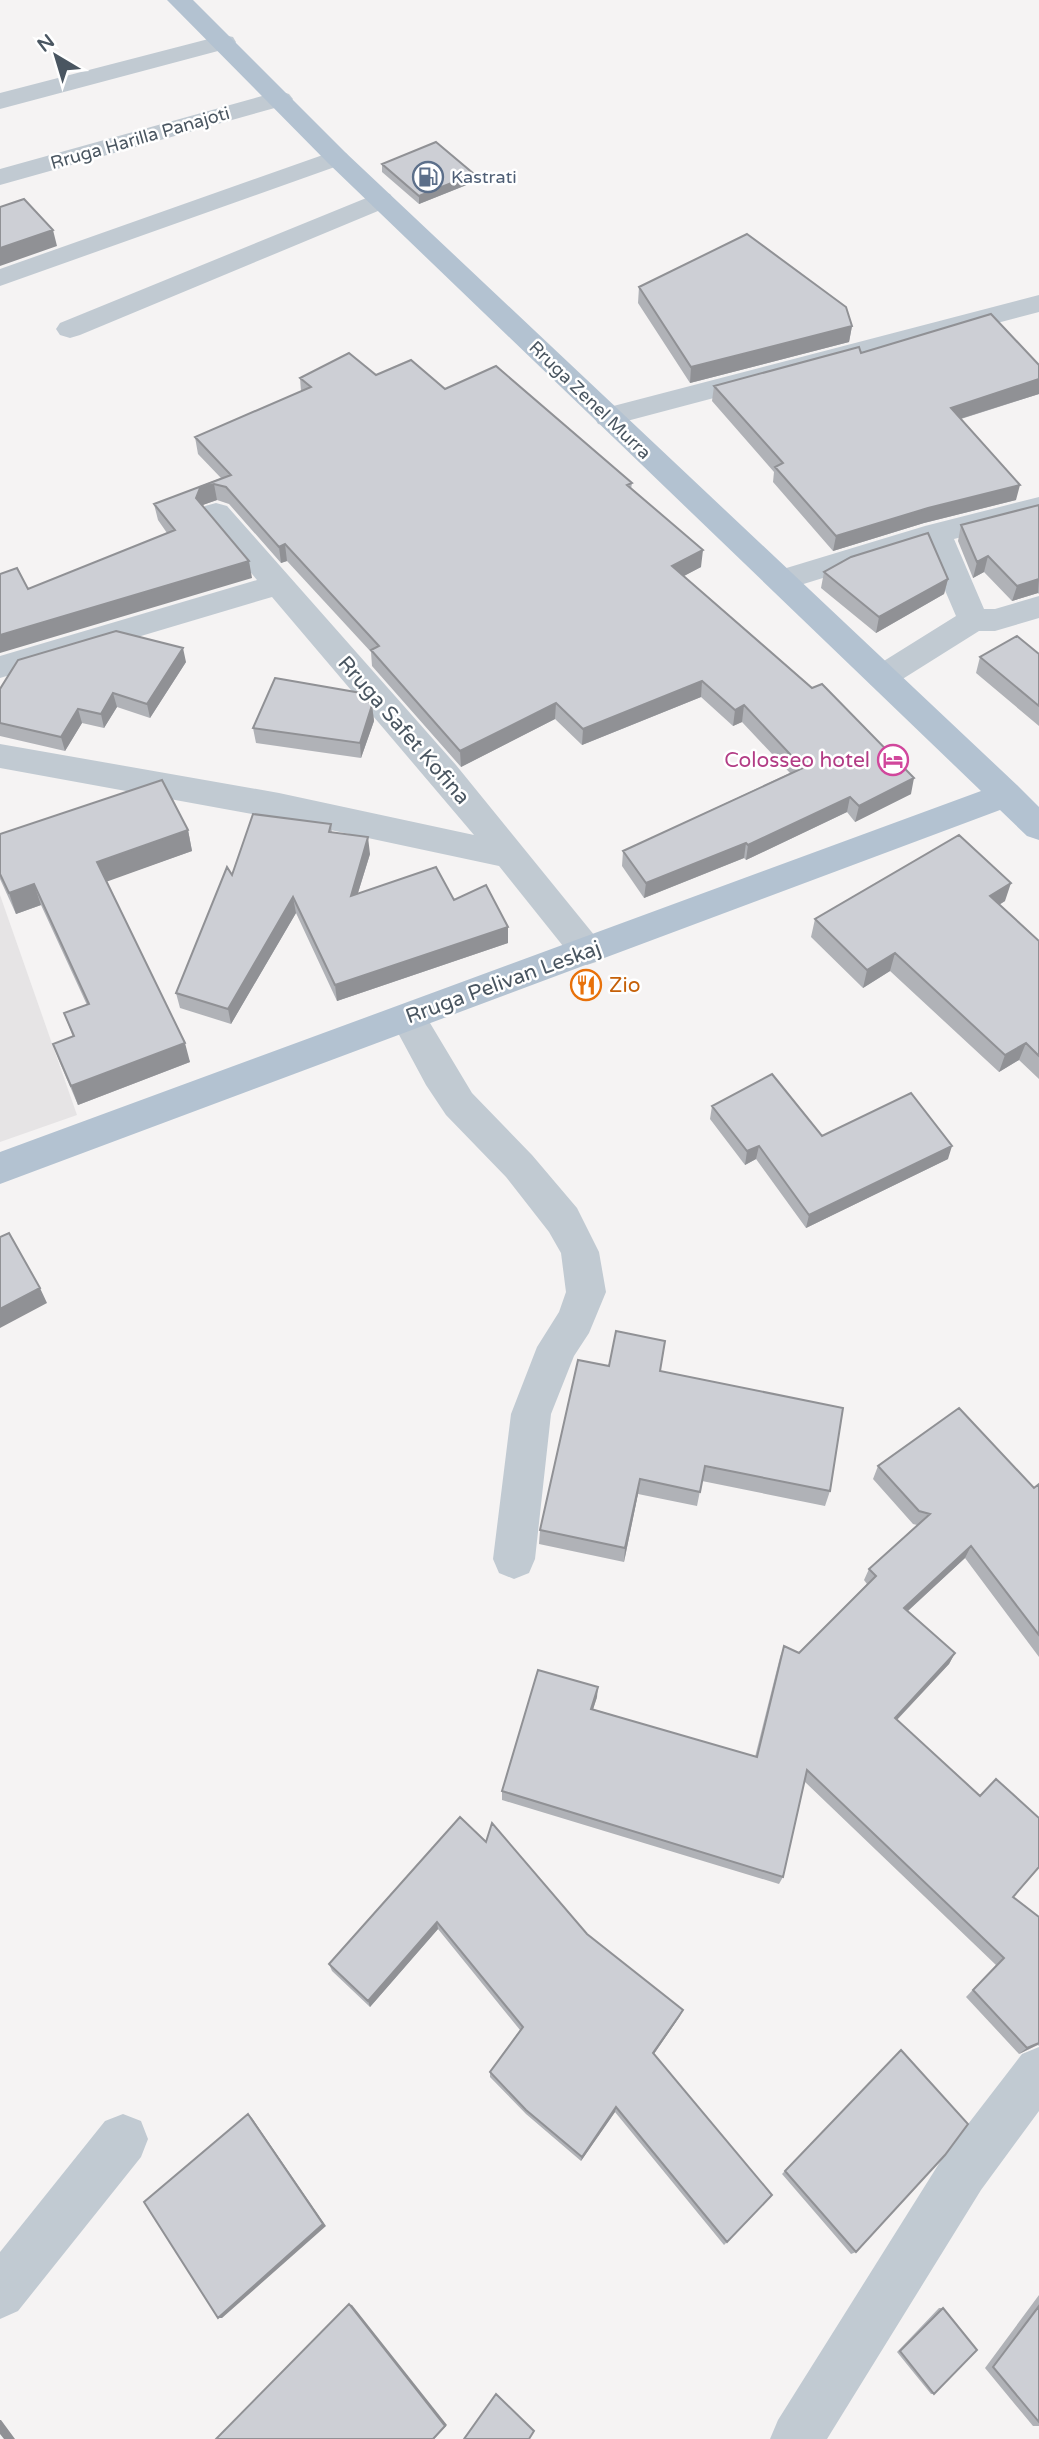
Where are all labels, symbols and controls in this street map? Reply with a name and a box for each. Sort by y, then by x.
north arrow [21,21,91,91]
text: N [33,30,59,57]
street label: Rruga Harilla Panajoti [48,102,232,174]
fuel station icon: Kastrati [411,160,445,194]
place label: Kastrati [451,166,517,188]
street label: Rruga Zenel Murra [525,336,655,464]
street label: Rruga Safet Kofina [332,651,475,810]
hotel icon: Colosseo hotel [876,743,910,777]
place label: Colosseo hotel [724,748,870,773]
street label: Rruga Pelivan Leskaj [402,936,604,1029]
restaurant icon: Zio [569,968,603,1002]
place label: Zio [609,973,640,998]

